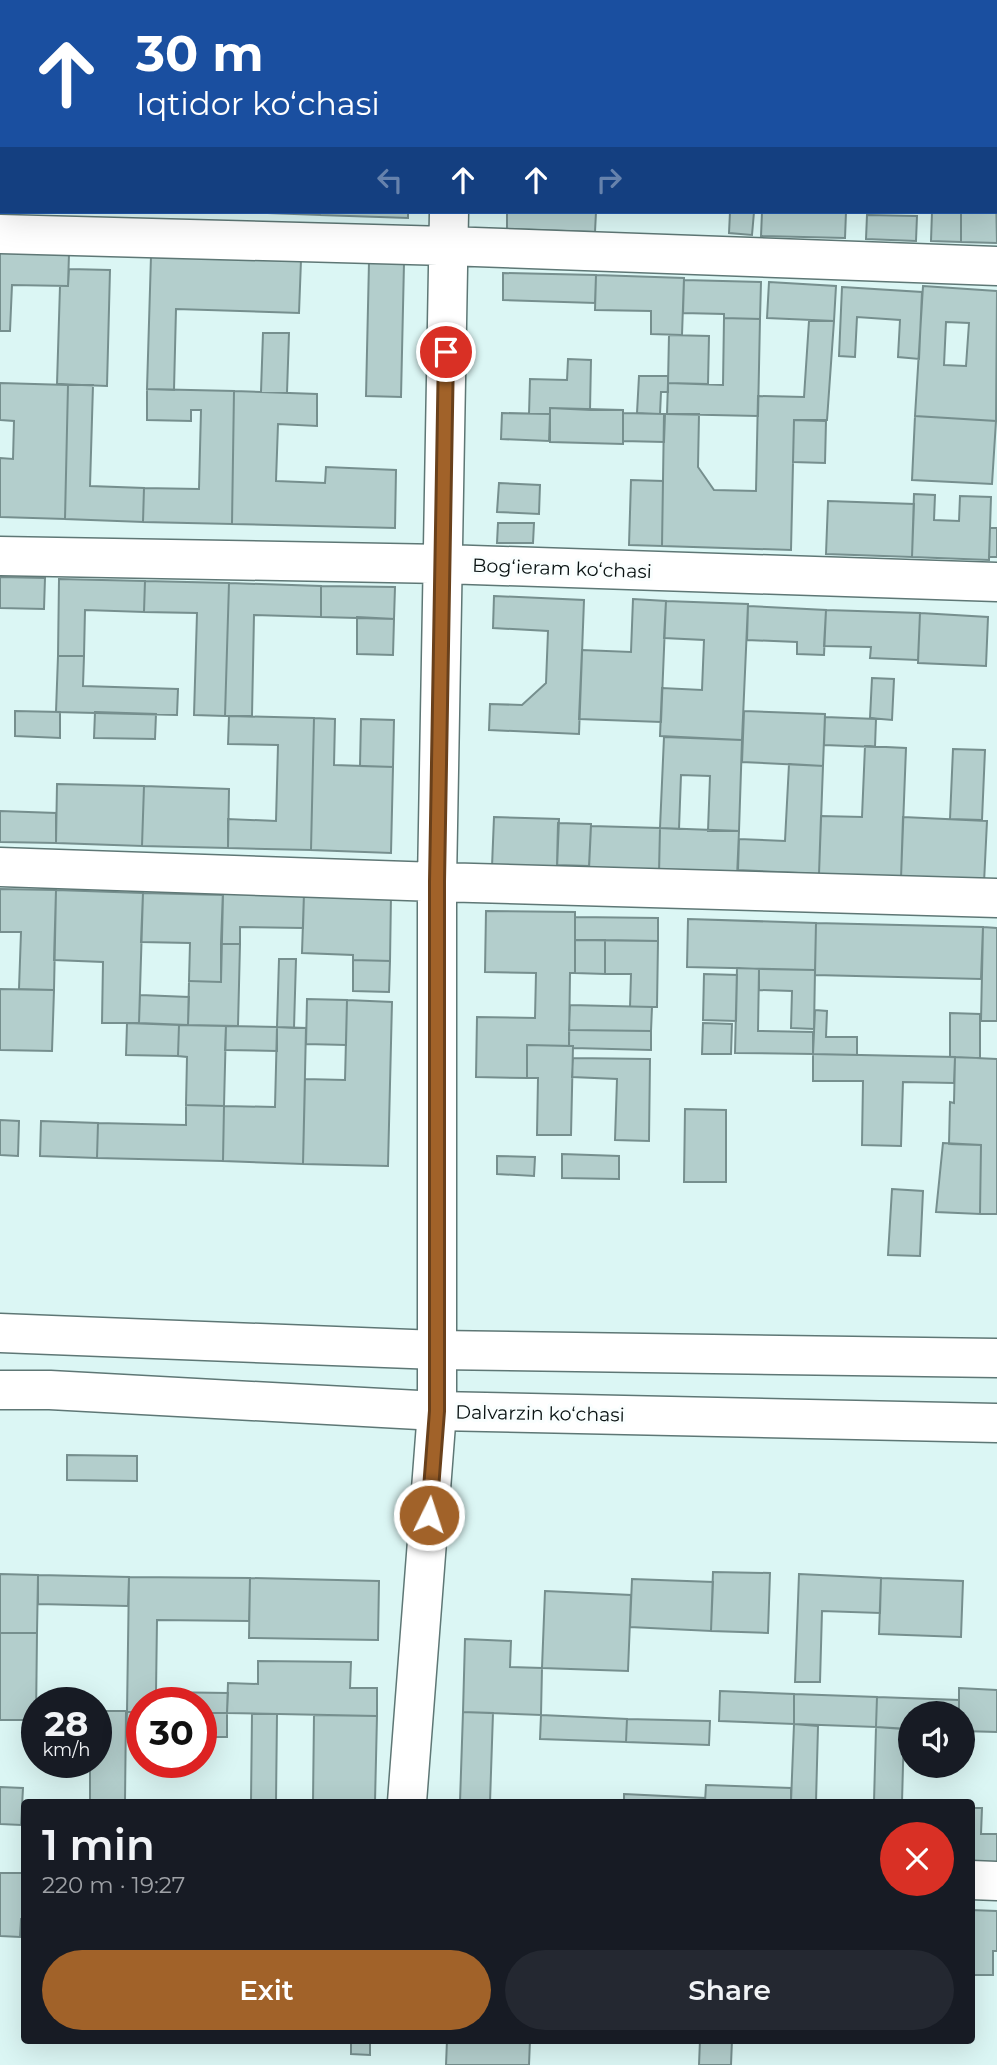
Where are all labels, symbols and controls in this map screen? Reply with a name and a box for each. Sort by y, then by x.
text: 30 m [136,24,264,83]
icon: ahead [21,28,112,119]
text: Iqtidor koʻchasi [136,84,380,123]
icon: left [371,161,409,199]
icon: ahead [444,161,482,199]
icon: ahead [517,161,555,199]
icon: right [590,161,628,199]
pin [416,322,476,382]
icon: arrive [427,333,465,371]
street label: Bogʻieram koʻchasi [472,554,652,583]
street label: Dalvarzin koʻchasi [455,1401,625,1426]
position arrow [392,1478,466,1552]
speed limit sign: 30 [126,1687,217,1778]
map controls [898,1701,975,1778]
button: sound [898,1701,975,1778]
text: 28 [45,1702,88,1745]
text: km/h [42,1739,91,1761]
text: 1 min [42,1819,155,1871]
button: close [880,1822,954,1896]
text: 220 m · 19:27 [42,1871,185,1899]
button: Exit [42,1950,491,2030]
button: Share [505,1950,954,2030]

